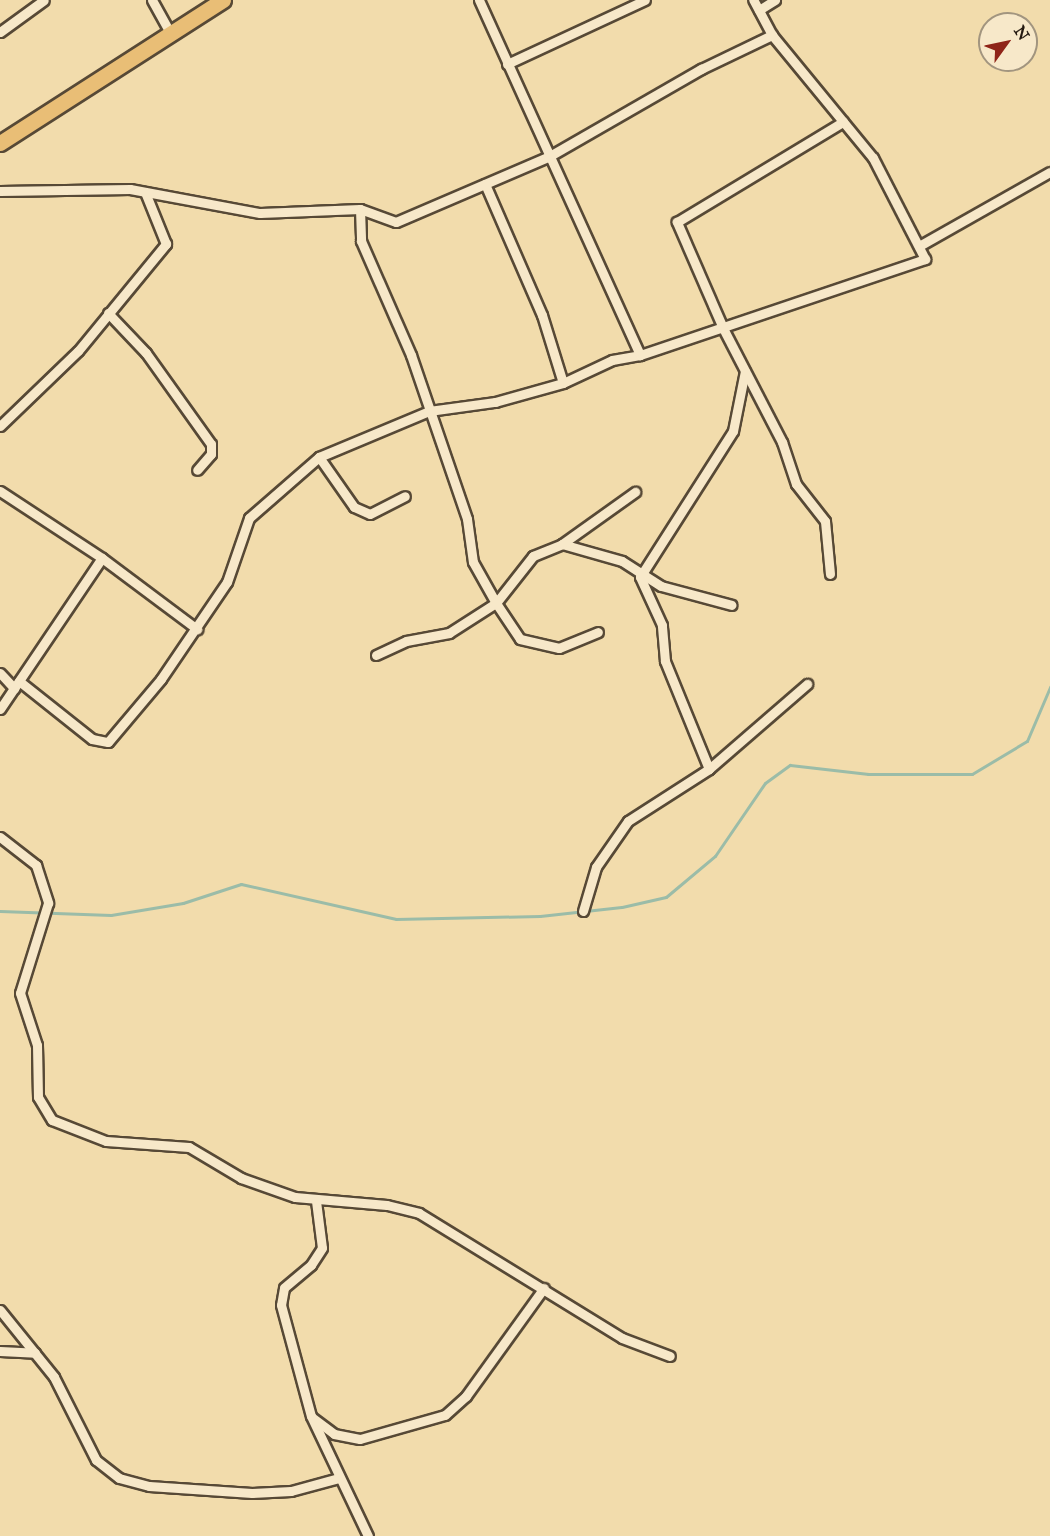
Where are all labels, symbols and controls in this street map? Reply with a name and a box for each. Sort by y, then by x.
north arrow [978,12,1038,72]
text: N [1010,22,1033,44]

